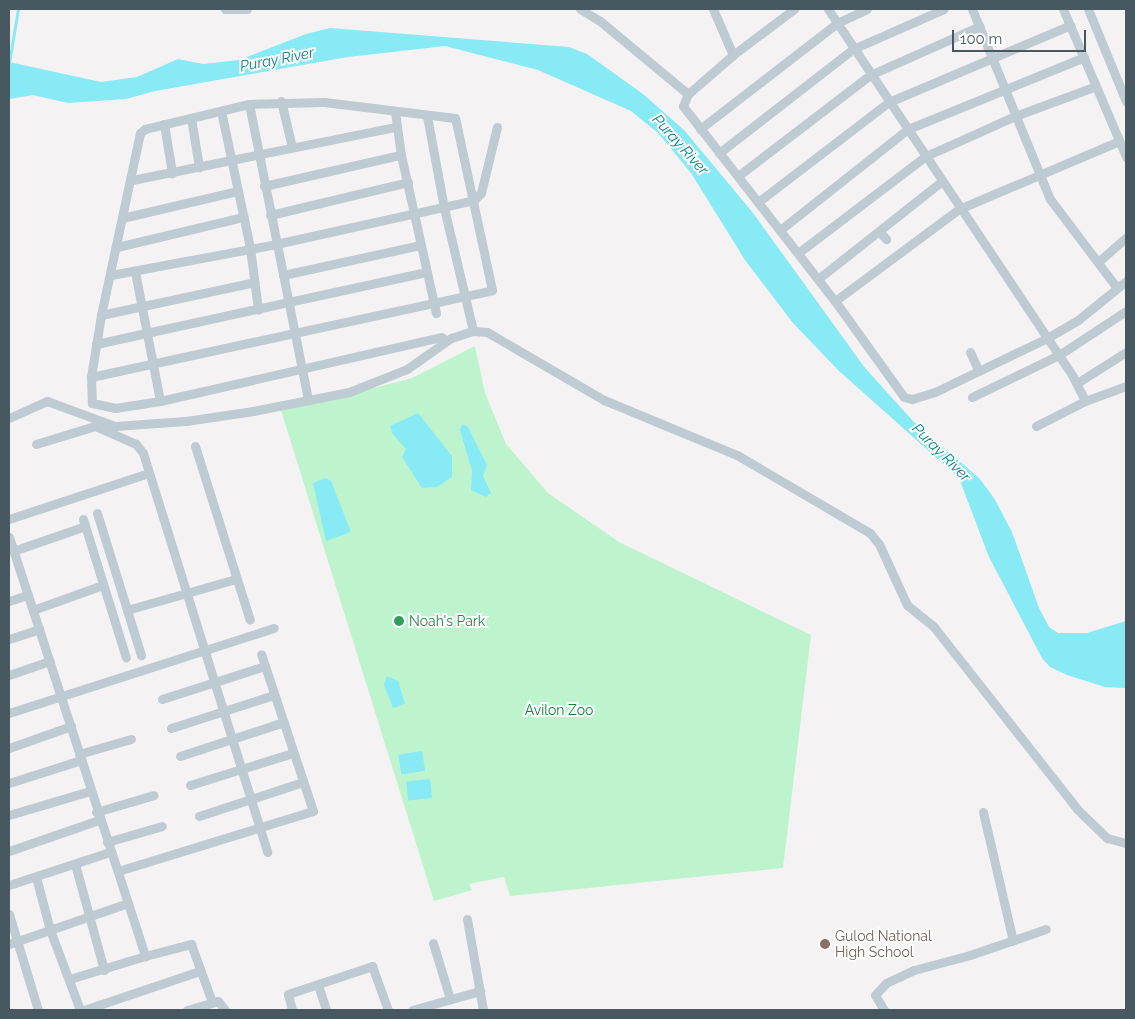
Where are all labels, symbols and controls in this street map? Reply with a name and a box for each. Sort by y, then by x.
scale bar [955,20,1089,52]
text: 100 m [960,30,1002,48]
water label: Puray River [238,44,316,76]
water label: Puray River [648,111,712,179]
water label: Puray River [908,420,974,486]
place label: Noah's Park [409,613,485,629]
marker: Noah's Park [393,615,405,627]
park label: Avilon Zoo [525,702,593,718]
place label: Gulod National High School [835,928,932,960]
marker: Gulod National High School [819,938,831,950]

